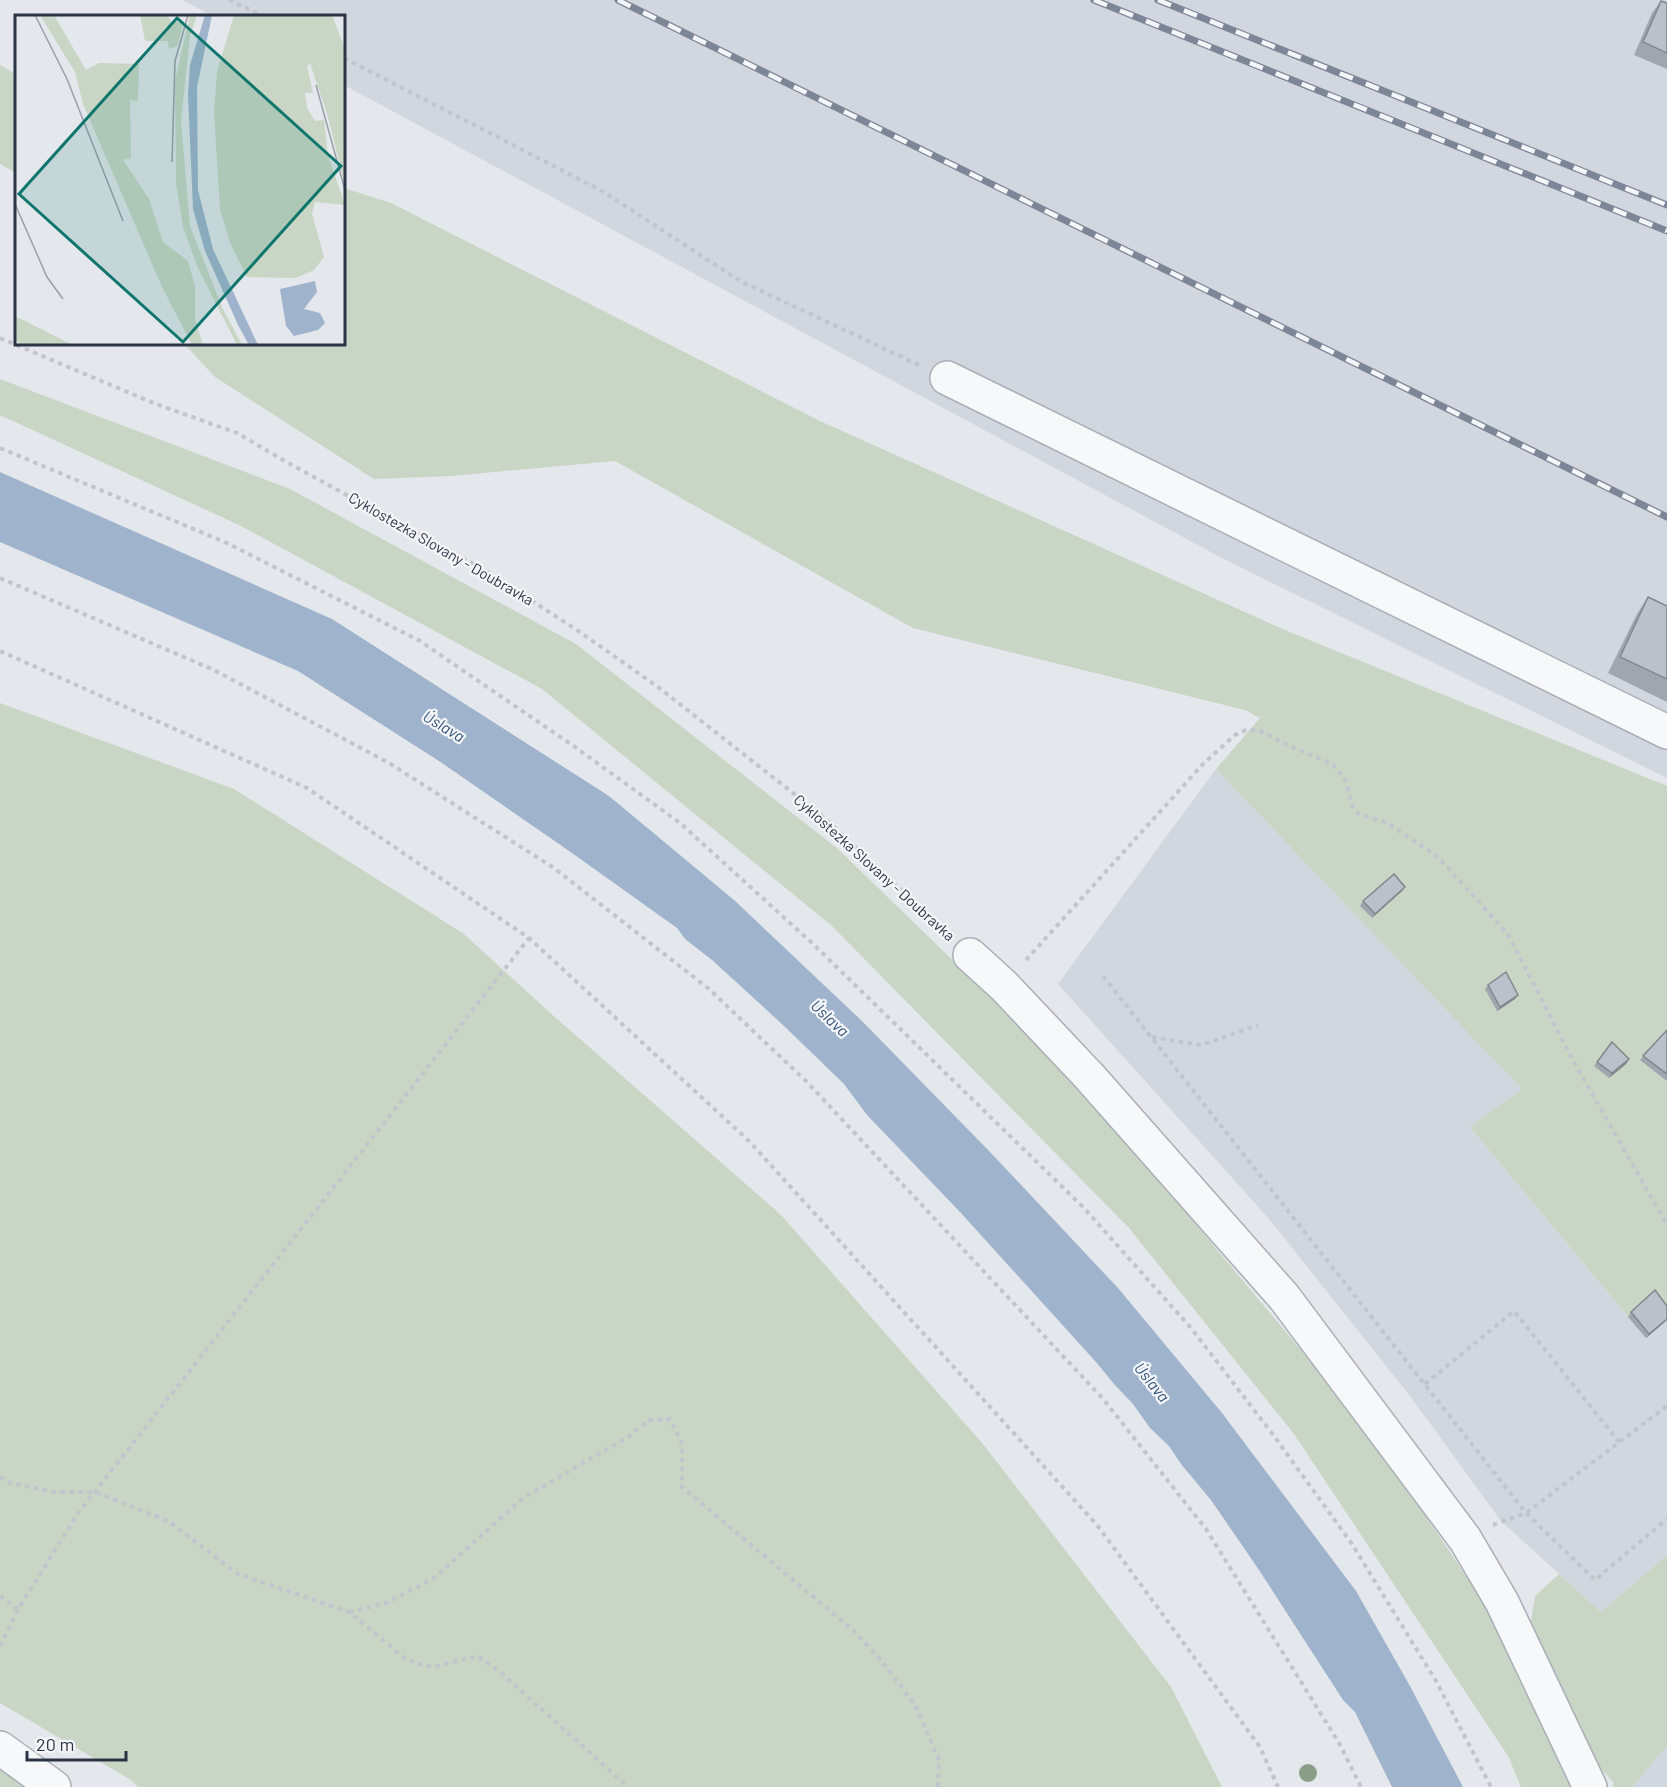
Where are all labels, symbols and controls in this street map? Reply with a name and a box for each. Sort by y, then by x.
inset map [15,15,345,345]
street label: Cyklostezka Slovany - Doubravka [346,488,537,609]
water label: Úslava [420,706,468,745]
street label: Cyklostezka Slovany - Doubravka [790,790,959,944]
water label: Úslava [807,995,853,1040]
water label: Úslava [1131,1358,1174,1405]
scale bar [27,1724,126,1762]
text: 20 m [36,1733,74,1755]

